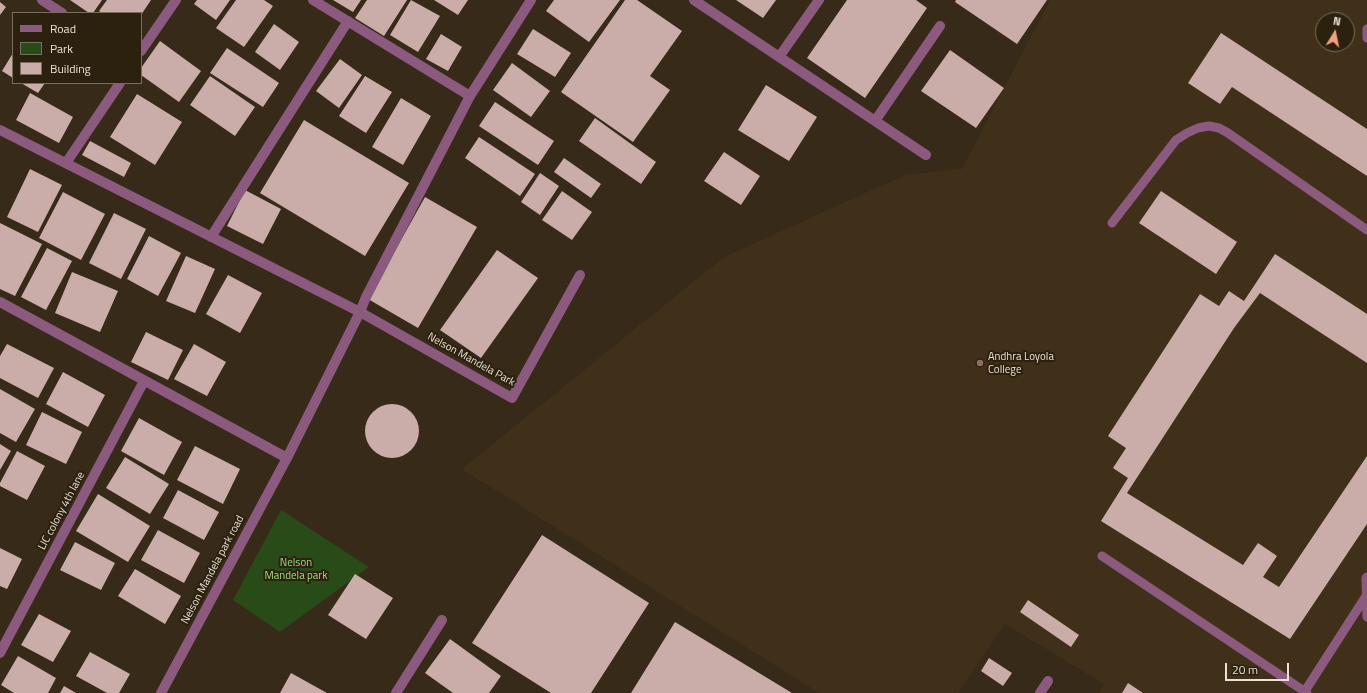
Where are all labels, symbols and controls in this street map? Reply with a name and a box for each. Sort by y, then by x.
legend [12,12,142,84]
north arrow [1315,12,1355,52]
text: N [1332,13,1342,30]
text: Road [50,19,76,38]
text: Park [50,39,73,58]
text: Building [50,59,91,78]
street label: Nelson Mandela Park [425,330,517,390]
place label: Andhra Loyola College [988,350,1054,376]
marker: Andhra Loyola College [975,358,985,368]
street label: LIC colony 4th lane [36,470,88,552]
street label: Nelson Mandela park road [179,514,247,626]
park label: Nelson Mandela park [265,556,327,582]
scale bar [1227,655,1291,681]
text: 20 m [1232,660,1258,679]

